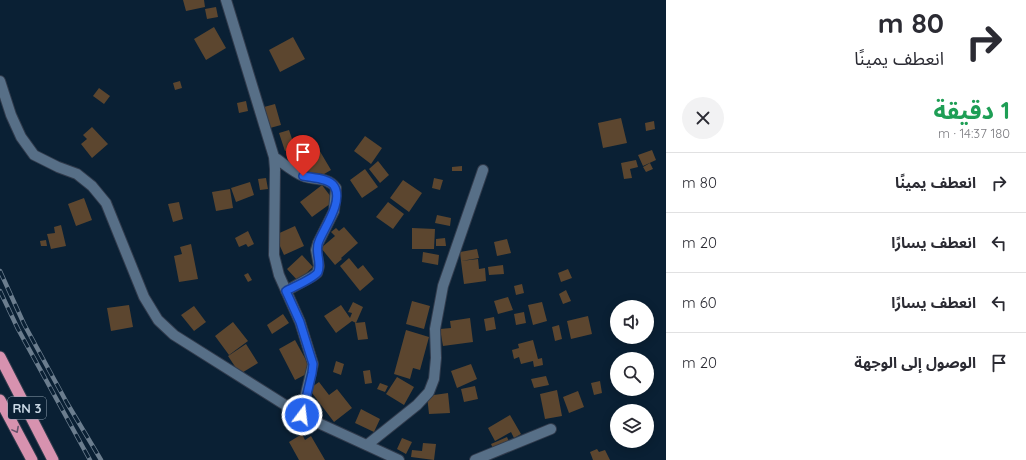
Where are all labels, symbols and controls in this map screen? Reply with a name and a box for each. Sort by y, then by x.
text: 80 m [878,5,944,40]
icon: right [958,16,1010,68]
text: انعطف يمينًا [854,47,944,70]
text: 1 دقيقة [934,95,1010,125]
button: close [682,97,724,139]
text: 180 m · 14:37 [938,125,1010,141]
pin [286,135,320,176]
icon: arrive [292,141,314,163]
icon: right [988,172,1010,194]
text: 80 m [682,173,717,192]
text: انعطف يمينًا [895,173,976,192]
icon: left [988,232,1010,254]
text: 20 m [682,233,717,252]
text: انعطف يسارًا [891,233,976,252]
icon: left [988,292,1010,314]
text: 60 m [682,293,717,312]
text: انعطف يسارًا [891,293,976,312]
map controls [610,300,654,448]
button: sound [610,300,654,344]
button: search [610,352,654,396]
icon: arrive [988,352,1010,374]
text: 20 m [682,353,717,372]
text: الوصول إلى الوجهة [854,353,976,372]
position arrow [281,394,323,436]
road number: RN 3 [8,397,46,419]
button: layers [610,404,654,448]
one-way arrow [11,426,18,433]

